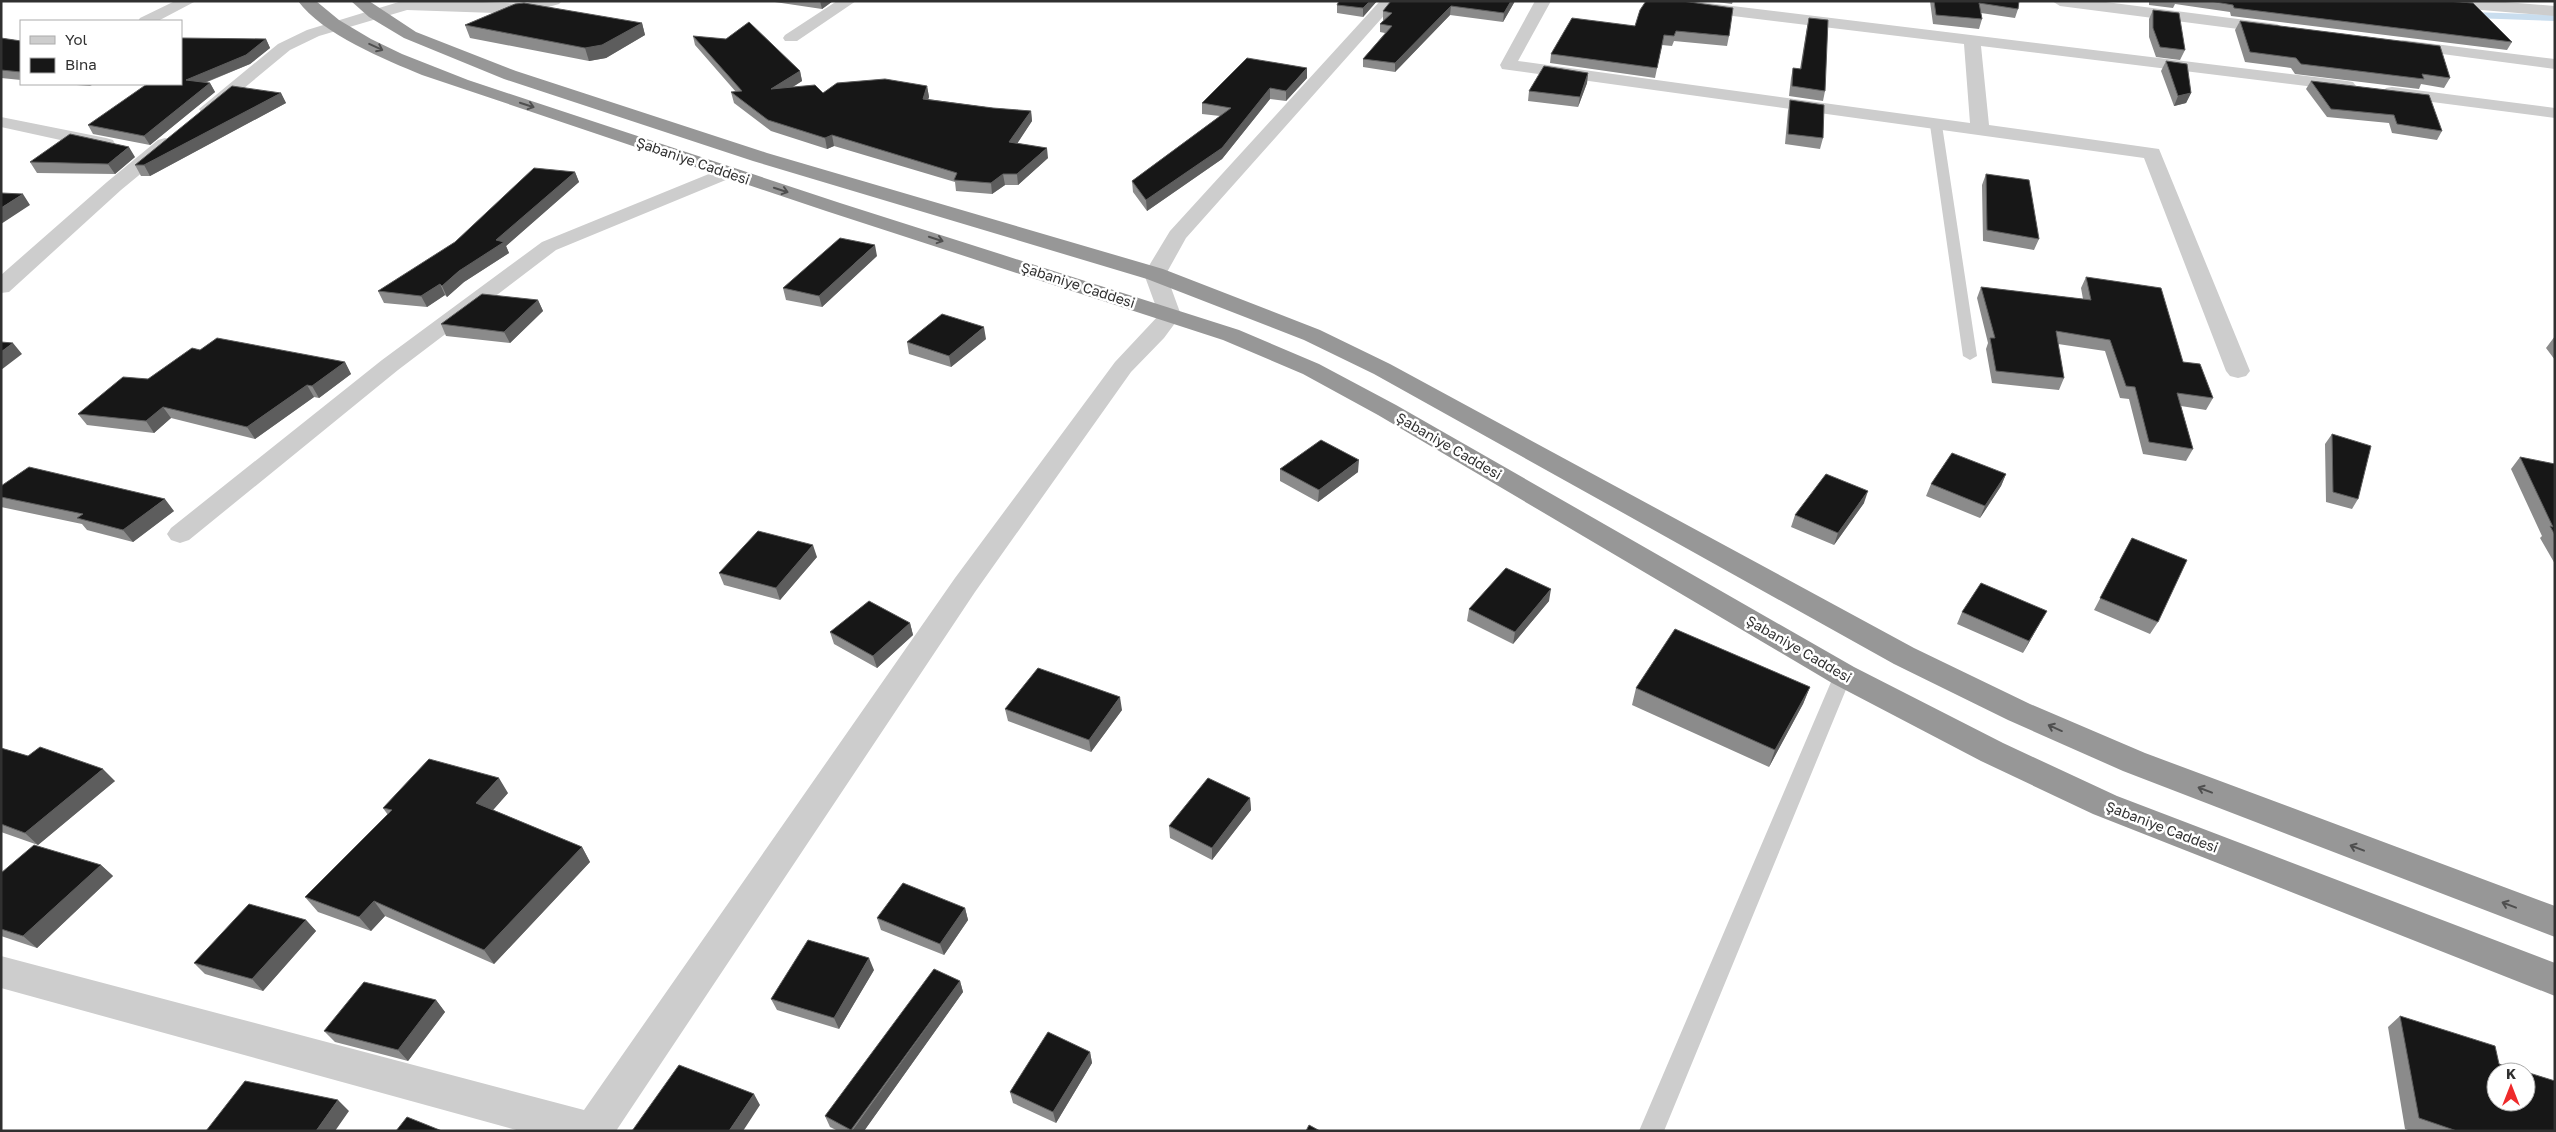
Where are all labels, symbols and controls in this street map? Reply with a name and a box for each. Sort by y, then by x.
legend [20,20,182,85]
text: Yol [65,30,87,48]
one-way arrow [368,43,383,52]
text: Bina [65,55,97,73]
one-way arrow [519,100,535,110]
street label: Şabaniye Caddesi [634,133,752,188]
one-way arrow [772,186,788,196]
one-way arrow [927,235,943,245]
street label: Şabaniye Caddesi [1019,258,1137,311]
street label: Şabaniye Caddesi [1394,408,1505,483]
street label: Şabaniye Caddesi [1744,611,1855,686]
one-way arrow [2048,722,2063,732]
one-way arrow [2198,784,2213,793]
street label: Şabaniye Caddesi [2104,797,2221,856]
one-way arrow [2350,842,2365,852]
one-way arrow [2502,900,2517,909]
north arrow [2486,1062,2536,1112]
text: K [2506,1065,2516,1082]

